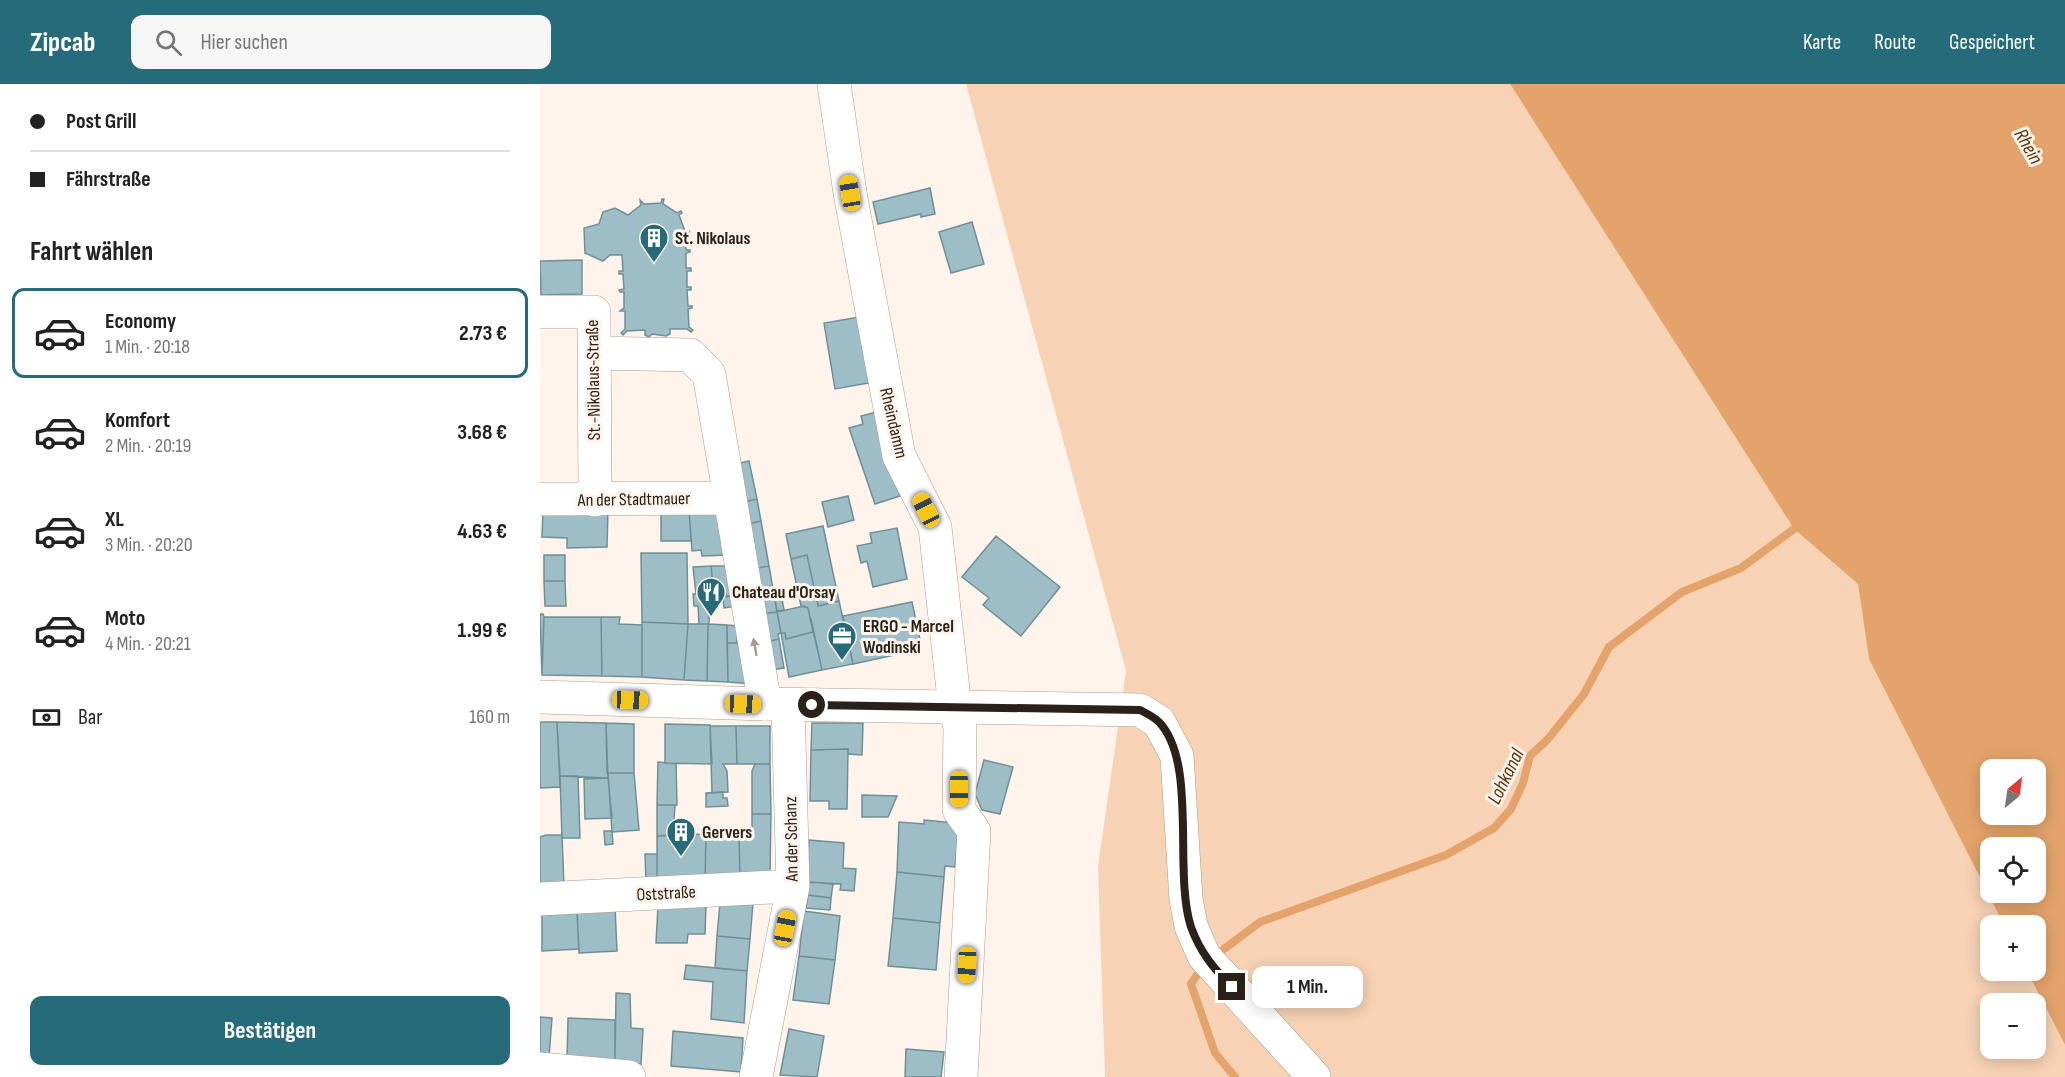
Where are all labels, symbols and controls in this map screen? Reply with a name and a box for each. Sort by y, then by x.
search box [131,15,551,69]
text: Zipcab [30,26,95,59]
icon: search [152,26,185,59]
text: Hier suchen [200,29,288,56]
text: Karte [1803,30,1841,55]
text: Route [1874,30,1916,55]
text: Gespeichert [1949,30,2035,55]
text: Post Grill [66,108,136,135]
water label: Rhein [2008,124,2048,169]
text: Fährstraße [66,166,151,193]
car [838,174,862,212]
building icon: St. Nikolaus [638,222,670,264]
place label: St. Nikolaus [675,228,750,249]
text: Fahrt wählen [30,236,153,268]
icon: car [33,306,87,360]
text: Economy [105,308,176,335]
text: 2.73 € [459,320,507,347]
street label: St.-Nikolaus-Straße [582,320,605,440]
text: 1 Min. · 20:18 [105,335,190,359]
street label: Rheindamm [875,386,912,460]
icon: car [33,405,87,459]
text: Komfort [105,407,170,434]
text: 3.68 € [457,419,507,446]
text: 2 Min. · 20:19 [105,434,191,458]
street label: An der Stadtmauer [576,488,691,511]
car [910,490,942,530]
icon: car [33,504,87,558]
text: XL [105,506,124,533]
text: 4.63 € [457,518,507,545]
text: 3 Min. · 20:20 [105,533,193,557]
restaurant icon: Chateau d'Orsay [695,576,727,618]
place label: Chateau d'Orsay [732,582,836,603]
icon: car [33,603,87,657]
text: Moto [105,605,145,632]
place label: ERGO - Marcel Wodinski [863,616,954,658]
text: 1.99 € [458,617,507,644]
office icon: ERGO - Marcel Wodinski [826,620,858,662]
text: 4 Min. · 20:21 [105,632,191,656]
one-way arrow [750,637,759,656]
car [612,690,648,710]
route start [798,691,825,718]
car [725,694,761,714]
icon: cash [30,701,63,734]
text: Bar [78,704,103,731]
text: 160 m [469,705,510,729]
water label: Lohkanal [1482,743,1530,808]
north arrow [1980,759,2046,825]
map controls [1980,759,2046,1059]
car [950,771,968,807]
street label: An der Schanz [780,796,803,883]
building icon: Gervers [665,816,697,858]
place label: Gervers [702,822,752,843]
button: locate [1980,837,2046,903]
street label: Oststraße [636,881,696,906]
car [773,909,797,947]
button: + [1980,915,2046,981]
car [957,947,977,983]
callout: 1 Min. [1253,966,1364,1008]
route end [1218,973,1245,1000]
text: 1 Min. [1287,975,1328,999]
button: − [1980,993,2046,1059]
button: Bestätigen [30,996,510,1065]

